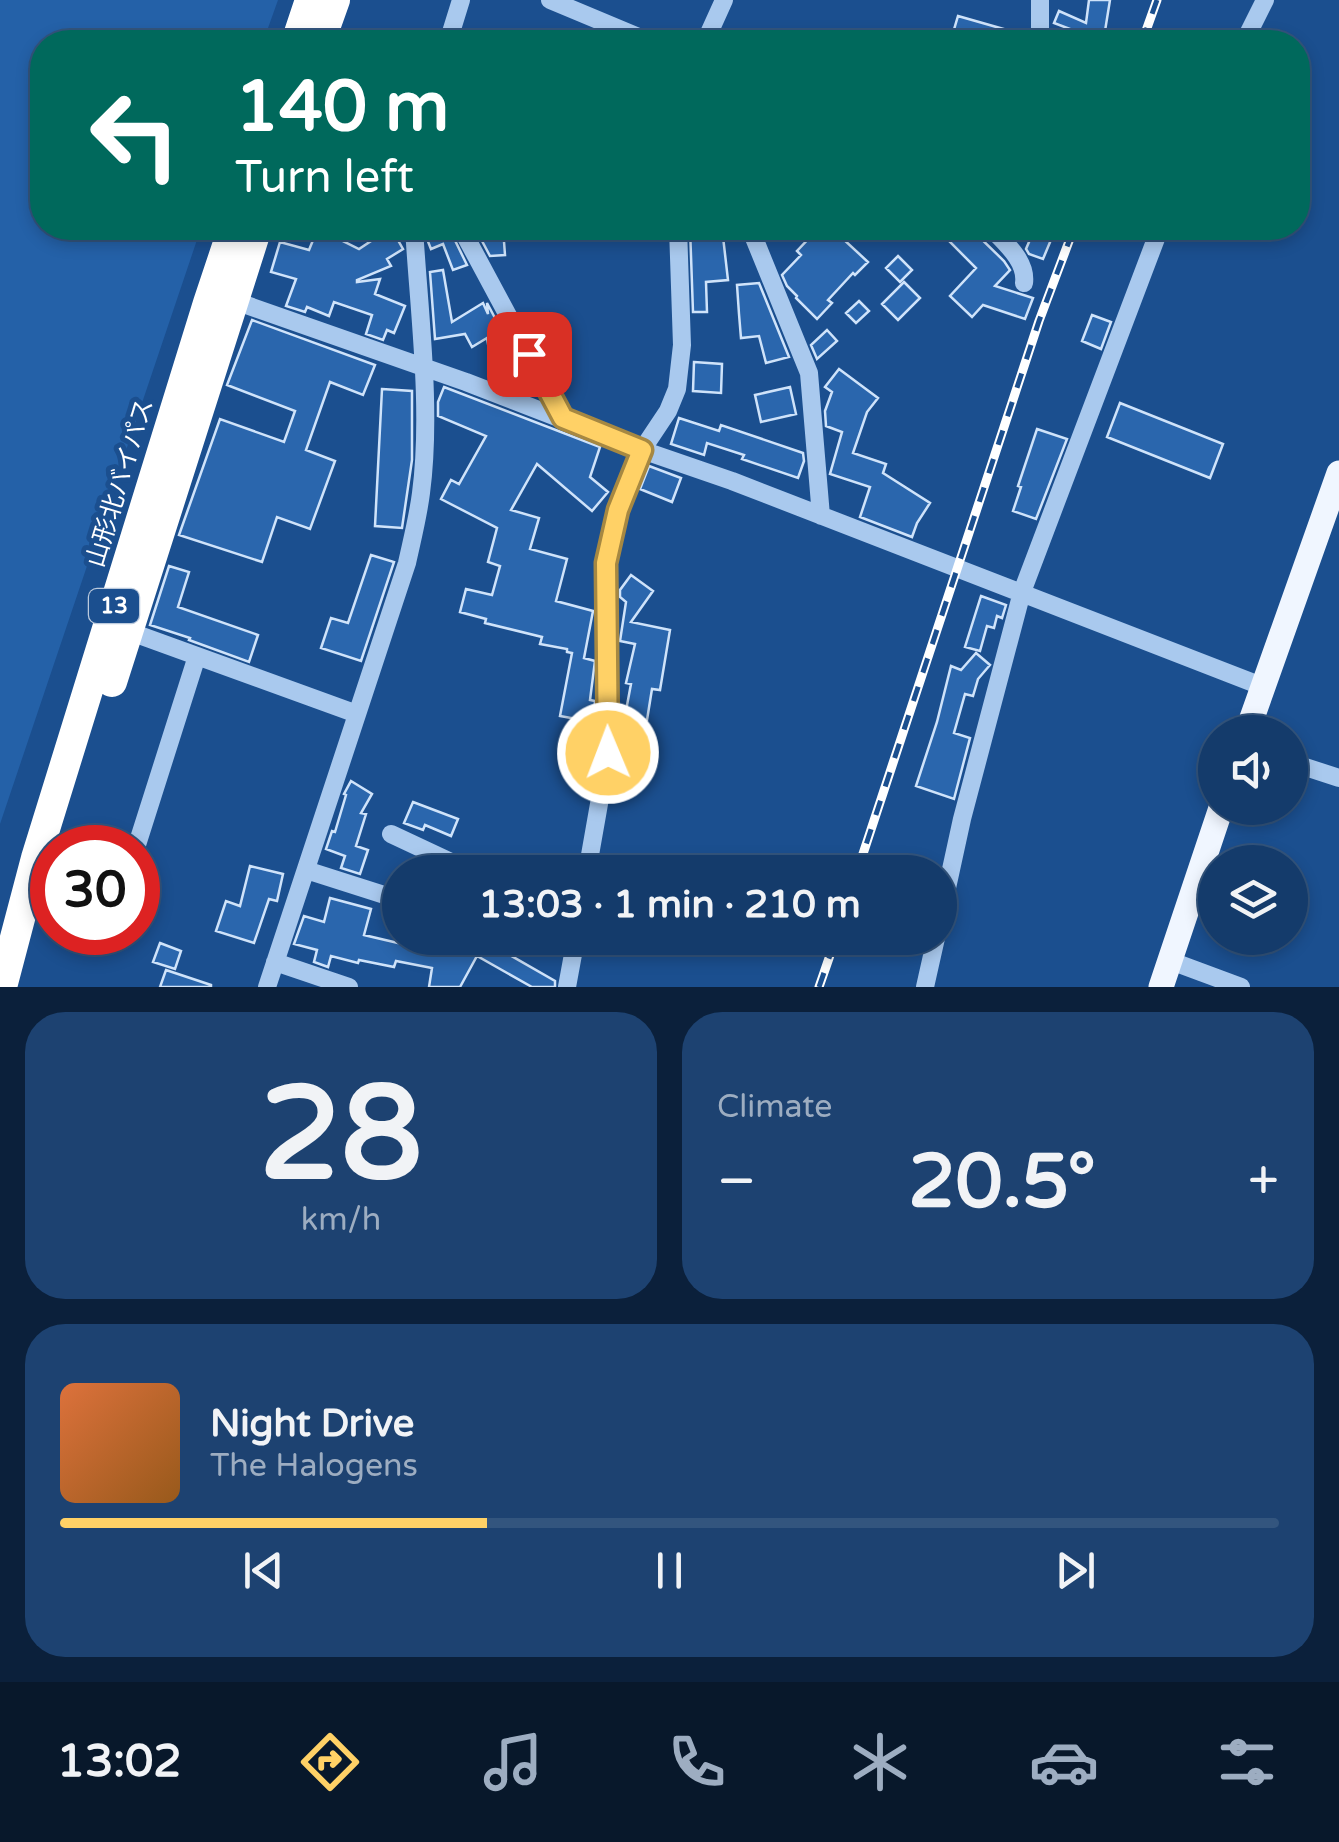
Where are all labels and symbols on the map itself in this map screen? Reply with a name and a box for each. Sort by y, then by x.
pin [487,312,572,397]
street label: 山形北バイパス [80,395,160,571]
road number: 13 [89,589,139,623]
position arrow [556,701,660,805]
speed limit sign: 30 [30,825,160,955]

